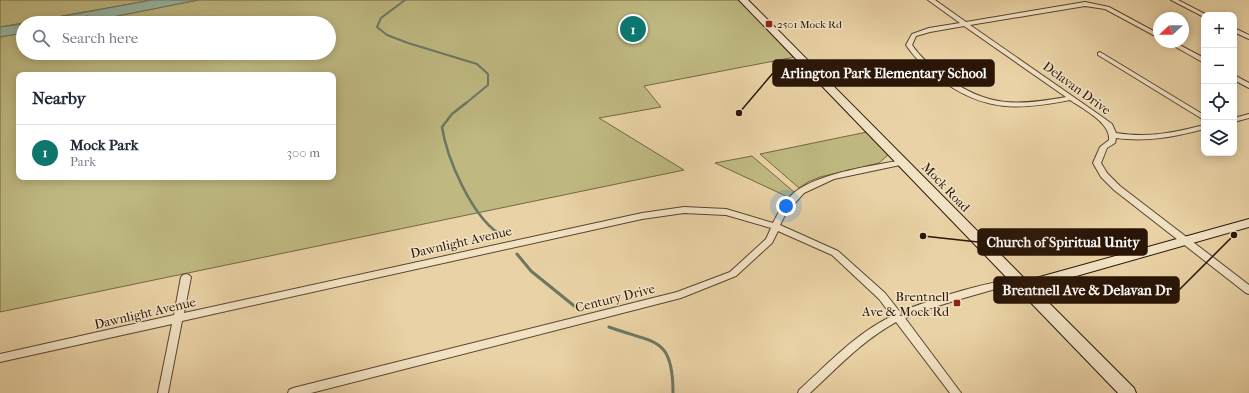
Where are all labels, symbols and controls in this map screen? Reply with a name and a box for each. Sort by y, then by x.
north arrow [1153,12,1189,48]
map controls [1201,12,1237,156]
button: + [1201,12,1237,48]
pin: 1 [620,14,646,44]
search box [16,16,336,60]
place label: 2501 Mock Rd [777,18,843,31]
marker: 2501 Mock Rd [764,19,774,29]
icon: search [30,27,52,49]
text: Search here [62,29,138,47]
button: − [1201,48,1237,84]
street label: Delavan Drive [1040,58,1114,118]
callout: Arlington Park Elementary School [773,60,994,86]
text: Arlington Park Elementary School [780,65,987,82]
button: locate [1201,84,1237,120]
text: Nearby [32,88,86,108]
button: layers [1201,120,1237,156]
text: Mock Park [70,136,138,154]
text: 1 [43,145,47,160]
text: 300 m [287,145,320,160]
text: Park [70,154,96,169]
street label: Mock Road [919,159,974,215]
your location [776,196,796,216]
street label: Dawnlight Avenue [409,223,514,261]
callout: Church of Spiritual Unity [978,229,1147,255]
text: Church of Spiritual Unity [986,234,1141,251]
callout: Brentnell Ave & Delavan Dr [994,277,1179,303]
street label: Century Drive [574,281,657,315]
text: Brentnell Ave & Delavan Dr [1002,282,1173,299]
place label: Brentnell Ave & Mock Rd [861,289,950,319]
street label: Dawnlight Avenue [93,294,198,332]
marker: Brentnell Ave & Mock Rd [952,298,962,308]

